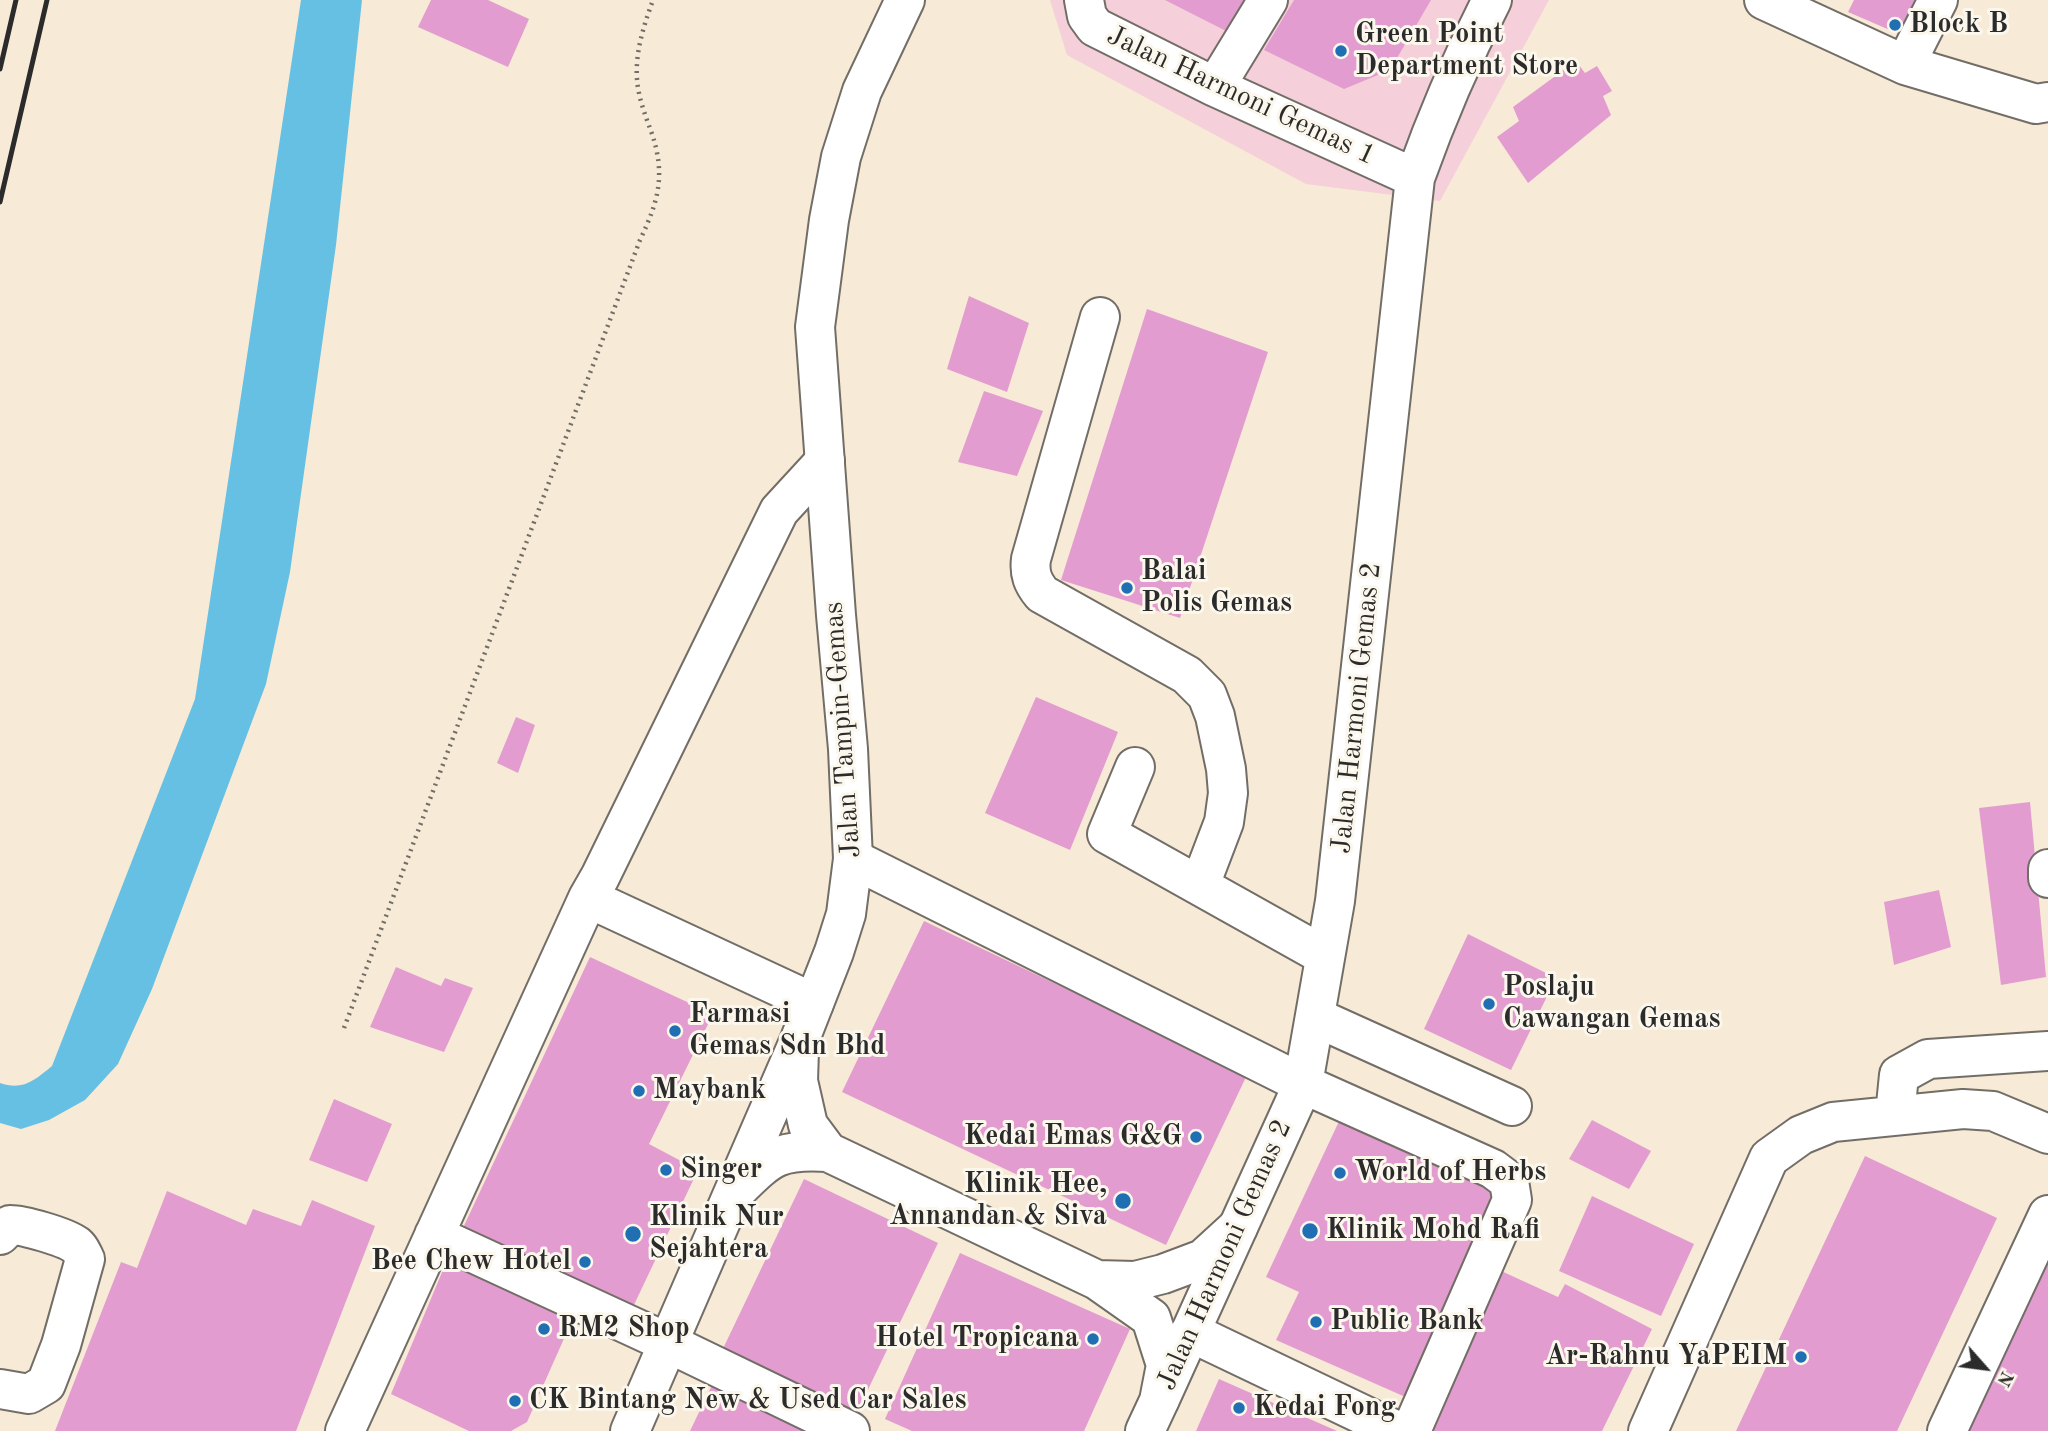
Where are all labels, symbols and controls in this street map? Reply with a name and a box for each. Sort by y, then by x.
place label: Block B [1909,8,2008,42]
marker: Block B [1887,17,1903,33]
place label: Green Point Department Store [1355,18,1578,84]
street label: Jalan Harmoni Gemas 1 [1101,19,1381,173]
marker: Green Point Department Store [1333,43,1349,59]
place label: Balai Polis Gemas [1141,555,1292,621]
street label: Jalan Harmoni Gemas 2 [1325,561,1389,855]
marker: Balai Polis Gemas [1119,580,1135,596]
street label: Jalan Tampin-Gemas [817,601,869,859]
place label: Poslaju Cawangan Gemas [1503,971,1721,1037]
marker: Poslaju Cawangan Gemas [1481,996,1497,1012]
place label: Farmasi Gemas Sdn Bhd [689,998,885,1064]
marker: Farmasi Gemas Sdn Bhd [667,1023,683,1039]
place label: Maybank [653,1074,766,1108]
marker: Maybank [631,1083,647,1099]
street label: Jalan Harmoni Gemas 2 [1150,1114,1300,1396]
place label: Kedai Emas G&G [964,1120,1182,1154]
marker: Kedai Emas G&G [1188,1129,1204,1145]
place label: Singer [680,1153,762,1187]
place label: World of Herbs [1354,1156,1546,1190]
marker: Singer [658,1162,674,1178]
marker: World of Herbs [1332,1165,1348,1181]
place label: Klinik Hee, Annandan & Siva [889,1168,1107,1234]
marker: Klinik Hee, Annandan & Siva [1113,1191,1133,1211]
place label: Klinik Nur Sejahtera [649,1201,784,1267]
place label: Klinik Mohd Rafi [1326,1214,1540,1248]
marker: Klinik Mohd Rafi [1300,1221,1320,1241]
marker: Klinik Nur Sejahtera [623,1224,643,1244]
place label: Bee Chew Hotel [371,1245,571,1279]
marker: Bee Chew Hotel [577,1254,593,1270]
place label: Public Bank [1330,1305,1483,1339]
place label: RM2 Shop [558,1312,690,1346]
marker: Public Bank [1308,1314,1324,1330]
marker: RM2 Shop [536,1321,552,1337]
place label: Hotel Tropicana [875,1322,1079,1356]
marker: Hotel Tropicana [1085,1331,1101,1347]
north arrow [1950,1333,2020,1403]
place label: Ar-Rahnu YaPEIM [1545,1340,1787,1374]
marker: Ar-Rahnu YaPEIM [1793,1349,1809,1365]
text: N [1992,1367,2016,1389]
place label: CK Bintang New & Used Car Sales [529,1384,967,1418]
place label: Kedai Fong [1253,1391,1396,1425]
marker: CK Bintang New & Used Car Sales [507,1393,523,1409]
marker: Kedai Fong [1231,1400,1247,1416]

